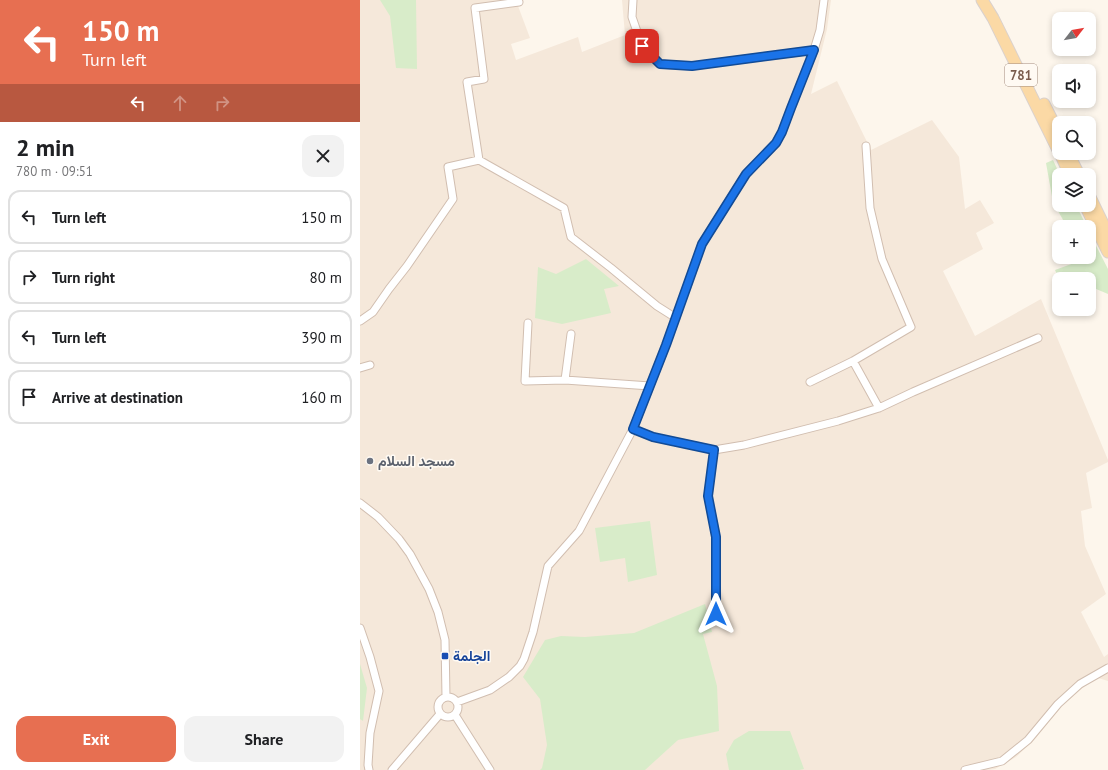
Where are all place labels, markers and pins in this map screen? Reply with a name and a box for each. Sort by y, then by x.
pin [625,29,659,63]
place label: مسجد السلام [378,452,455,470]
marker: مسجد السلام [365,456,375,466]
place label: الجلمة [453,647,490,665]
marker: الجلمة [440,651,450,661]

